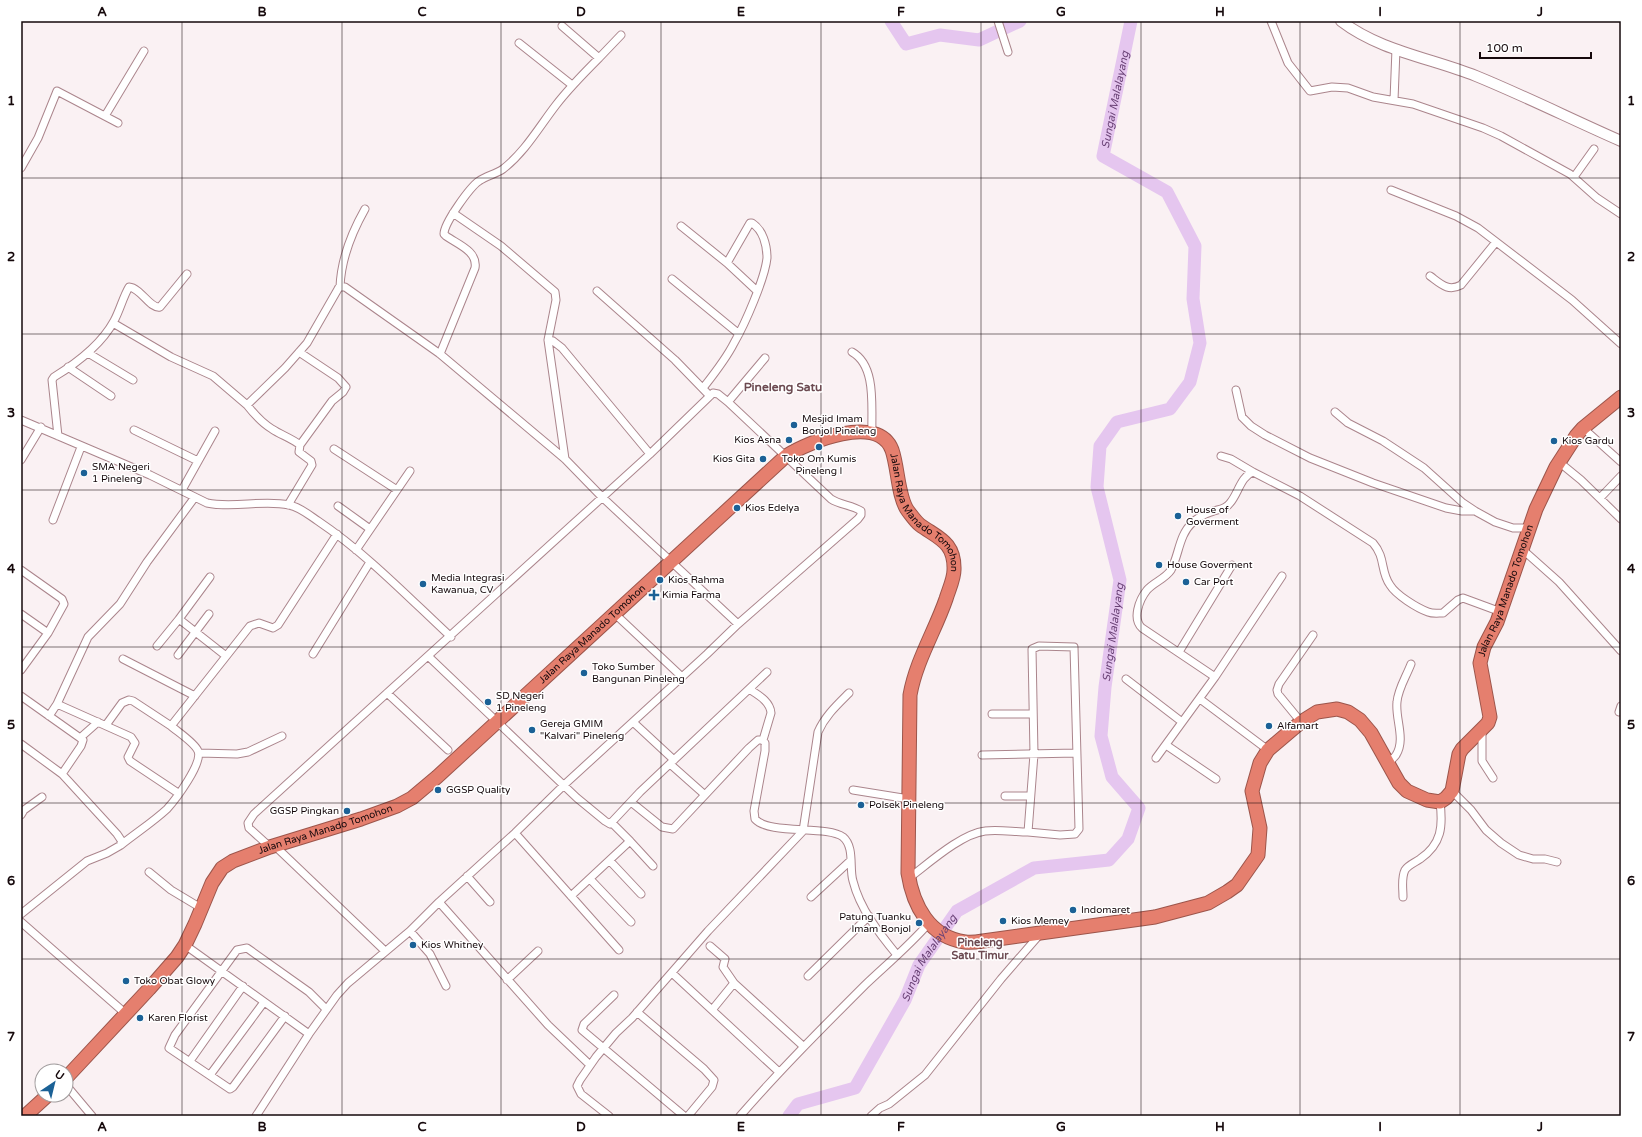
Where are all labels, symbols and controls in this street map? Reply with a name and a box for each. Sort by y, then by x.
text: A [97,4,107,20]
text: B [257,4,267,20]
text: C [417,4,427,20]
text: D [576,4,586,20]
text: E [737,4,745,20]
text: F [897,4,905,20]
text: G [1056,4,1066,20]
text: H [1215,4,1225,20]
text: I [1378,4,1382,20]
text: J [1536,4,1543,20]
scale bar [1480,34,1591,60]
text: 100 m [1486,41,1523,55]
water label: Sungai Malalayang [1098,49,1131,149]
text: 1 [7,93,15,109]
text: 1 [1627,93,1635,109]
text: 2 [7,249,15,265]
text: 2 [1627,249,1635,265]
district label: Pineleng Satu [744,380,822,395]
text: 3 [7,405,15,421]
text: 3 [1627,405,1635,421]
place label: Mesjid Imam Bonjol Pineleng [802,413,876,437]
marker: Mesjid Imam Bonjol Pineleng [789,420,799,430]
place label: Kios Asna [734,434,781,446]
marker: Kios Asna [784,435,794,445]
place label: Kios Gardu [1562,435,1614,447]
marker: Kios Gardu [1549,436,1559,446]
marker: Toko Om Kumis Pineleng I [814,442,824,452]
street label: Jalan Raya Manado Tomohon [887,452,960,572]
place label: Kios Gita [713,453,755,465]
place label: Toko Om Kumis Pineleng I [782,453,857,477]
marker: Kios Gita [758,454,768,464]
place label: SMA Negeri 1 Pineleng [92,461,150,485]
marker: SMA Negeri 1 Pineleng [79,468,89,478]
place label: Kios Edelya [745,502,799,514]
marker: Kios Edelya [732,503,742,513]
place label: House of Goverment [1186,504,1239,528]
marker: House of Goverment [1173,511,1183,521]
street label: Jalan Raya Manado Tomohon [1476,523,1536,658]
place label: House Goverment [1167,559,1253,571]
marker: House Goverment [1154,560,1164,570]
text: 4 [7,561,16,577]
text: 4 [1627,561,1636,577]
place label: Media Integrasi Kawanua, CV [431,572,504,596]
place label: Kios Rahma [668,574,724,586]
marker: Kios Rahma [655,575,665,585]
place label: Car Port [1194,576,1233,588]
marker: Car Port [1181,577,1191,587]
marker: Media Integrasi Kawanua, CV [418,579,428,589]
water label: Sungai Malalayang [1099,581,1126,682]
street label: Jalan Raya Manado Tomohon [537,582,648,686]
place label: Kimia Farma [662,589,721,601]
marker: Kimia Farma [649,590,659,600]
place label: Toko Sumber Bangunan Pineleng [592,661,685,685]
marker: Toko Sumber Bangunan Pineleng [579,668,589,678]
place label: SD Negeri 1 Pineleng [496,690,546,714]
marker: SD Negeri 1 Pineleng [483,697,493,707]
text: 5 [7,717,15,733]
text: 5 [1627,717,1635,733]
place label: Gereja GMIM "Kalvari" Pineleng [540,718,624,742]
place label: Alfamart [1277,720,1319,732]
marker: Alfamart [1264,721,1274,731]
marker: Gereja GMIM "Kalvari" Pineleng [527,725,537,735]
place label: GGSP Quality [446,784,511,796]
marker: GGSP Quality [433,785,443,795]
place label: Polsek Pineleng [869,799,944,811]
marker: Polsek Pineleng [856,800,866,810]
street label: Jalan Raya Manado Tomohon [257,802,394,857]
place label: GGSP Pingkan [270,805,339,817]
marker: GGSP Pingkan [342,806,352,816]
text: 6 [7,873,15,889]
text: 6 [1627,873,1635,889]
place label: Indomaret [1081,904,1130,916]
marker: Indomaret [1068,905,1078,915]
place label: Patung Tuanku Imam Bonjol [839,911,911,935]
water label: Sungai Malalayang [899,911,960,1003]
place label: Kios Memey [1011,915,1070,927]
marker: Kios Memey [998,916,1008,926]
marker: Patung Tuanku Imam Bonjol [914,918,924,928]
district label: Pineleng Satu Timur [952,936,1009,962]
place label: Kios Whitney [421,939,484,951]
marker: Kios Whitney [408,940,418,950]
place label: Toko Obat Glowy [134,975,216,987]
marker: Toko Obat Glowy [121,976,131,986]
place label: Karen Florist [148,1012,208,1024]
marker: Karen Florist [135,1013,145,1023]
text: 7 [7,1029,15,1045]
text: 7 [1627,1029,1635,1045]
north arrow [34,1063,74,1103]
text: U [52,1068,67,1083]
text: A [97,1119,107,1135]
text: B [257,1119,267,1135]
text: C [417,1119,427,1135]
text: D [576,1119,586,1135]
text: E [737,1119,745,1135]
text: F [897,1119,905,1135]
text: G [1056,1119,1066,1135]
text: H [1215,1119,1225,1135]
text: I [1378,1119,1382,1135]
text: J [1536,1119,1543,1135]

